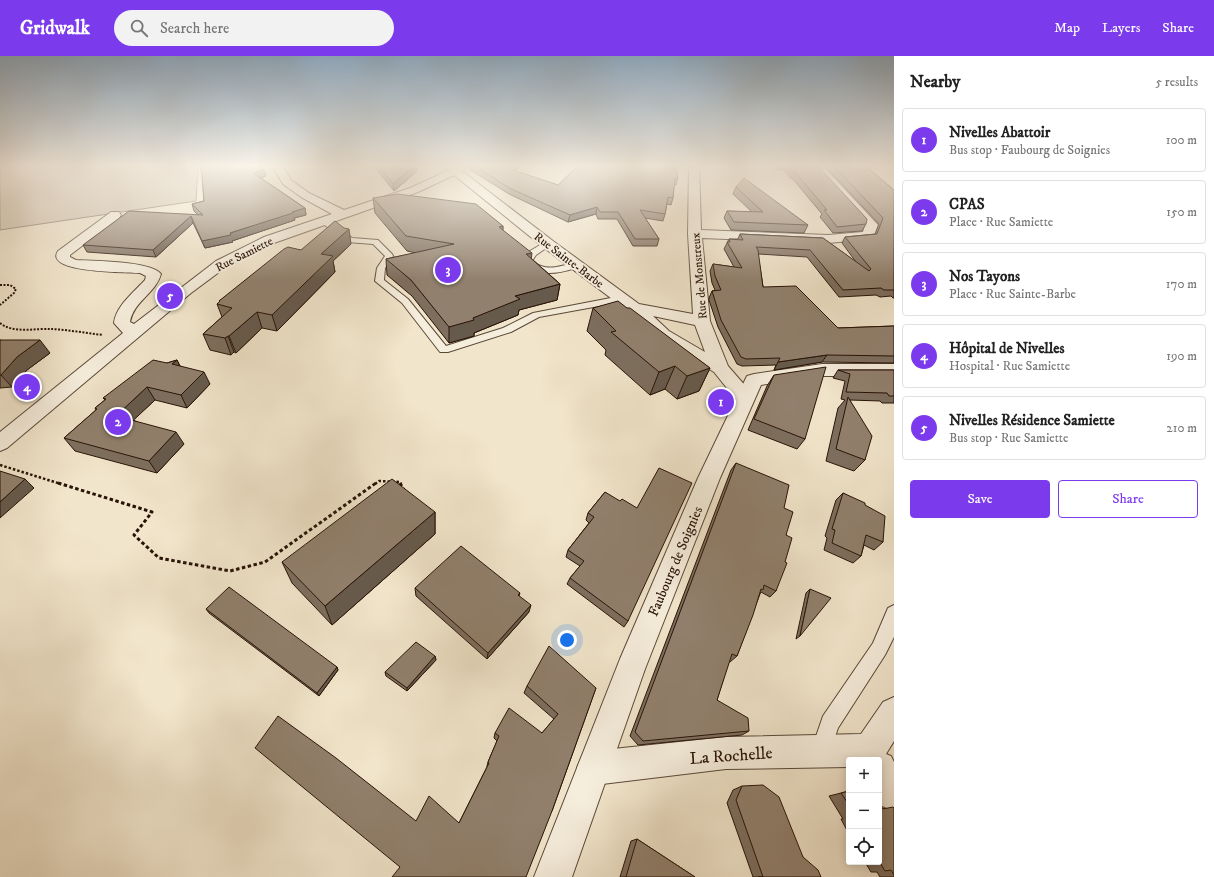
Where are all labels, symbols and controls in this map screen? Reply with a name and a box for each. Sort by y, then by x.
search box [114,10,394,46]
text: Gridwalk [20,17,90,40]
icon: search [128,17,150,39]
text: Search here [160,19,229,38]
text: Map [1054,19,1080,37]
text: Layers [1102,19,1140,37]
text: Share [1162,19,1194,37]
text: Nearby [910,71,960,93]
text: 5 results [1156,74,1198,90]
text: Nivelles Abattoir [949,123,1050,142]
text: 1 [922,132,926,148]
text: 100 m [1166,132,1197,148]
text: Bus stop · Faubourg de Soignies [949,142,1110,158]
text: CPAS [949,195,985,214]
text: 2 [921,204,927,220]
text: 150 m [1166,204,1197,220]
text: Place · Rue Samiette [949,214,1053,230]
street label: Rue Sainte-Barbe [531,229,607,292]
street label: Rue de Monstreux [688,232,711,320]
street label: Rue Samiette [213,234,275,275]
pin: 3 [435,255,461,285]
text: Nos Tayons [949,267,1020,286]
text: 3 [922,276,926,292]
text: 170 m [1166,276,1197,292]
pin: 5 [157,281,183,311]
text: Place · Rue Sainte-Barbe [949,286,1076,302]
text: Hôpital de Nivelles [949,339,1065,358]
text: 4 [920,348,928,364]
text: 190 m [1166,348,1197,364]
text: Hospital · Rue Samiette [949,358,1070,374]
pin: 4 [14,372,40,402]
pin: 1 [708,387,734,417]
pin: 2 [105,407,131,437]
text: Nivelles Résidence Samiette [949,411,1115,430]
text: 5 [921,420,927,436]
text: 210 m [1166,420,1197,436]
text: Bus stop · Rue Samiette [949,430,1068,446]
button: Save [910,480,1050,518]
button: Share [1058,480,1198,518]
street label: Faubourg de Soignies [645,503,707,619]
your location [557,630,577,650]
street label: La Rochelle [689,742,773,770]
map controls [846,757,882,865]
button: + [846,757,882,793]
button: − [846,793,882,829]
button: locate [846,829,882,865]

